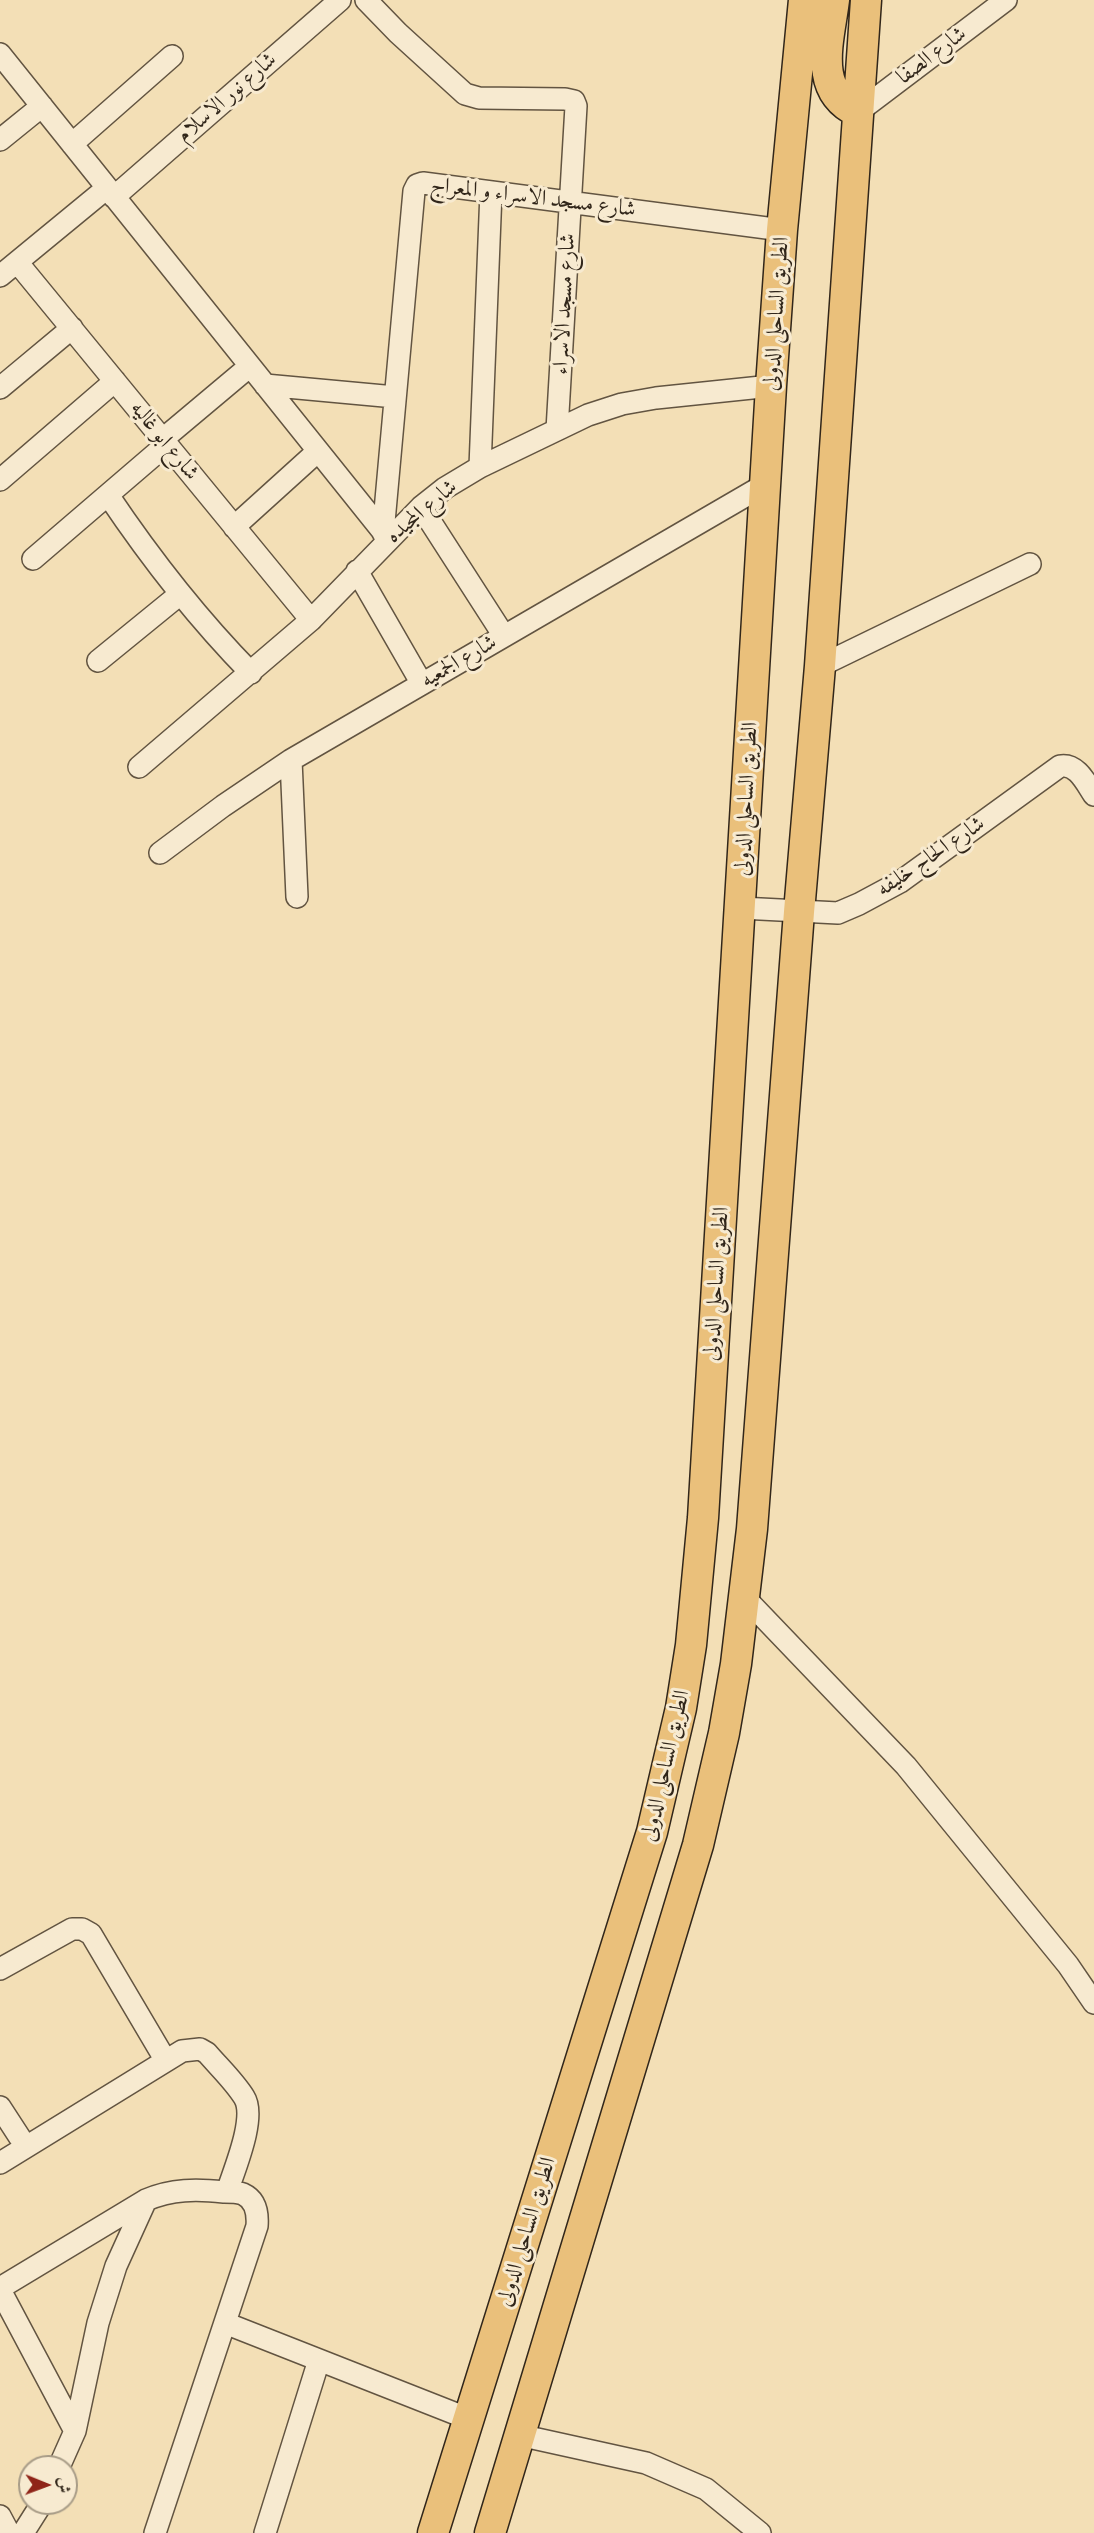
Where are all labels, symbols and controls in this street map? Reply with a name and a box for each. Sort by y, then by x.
street label: شارع الصفا [892,21,972,91]
street label: شارع نور الاسلام [172,47,282,149]
street label: شارع مسجد الاسراء و المعراج [429,172,637,224]
street label: شارع مسجد الاسراء [548,232,582,376]
street label: الطريق الساحلى الدولى [758,236,796,392]
street label: شارع ابو غاليه [124,396,204,486]
street label: شارع المجيده [381,475,463,549]
street label: شارع الجمعيه [416,630,502,694]
street label: الطريق الساحلى الدولى [730,721,764,877]
street label: شارع الحاج خليفه [872,811,990,903]
street label: الطريق الساحلى الدولى [698,1206,736,1362]
street label: الطريق الساحلى الدولى [636,1688,696,1844]
street label: الطريق الساحلى الدولى [492,2154,562,2310]
north arrow [18,2455,78,2515]
text: ش [53,2477,75,2493]

